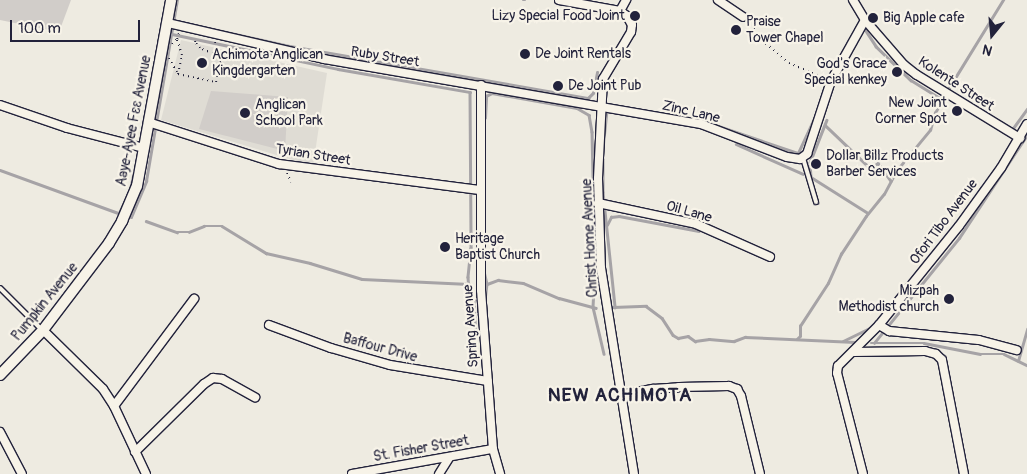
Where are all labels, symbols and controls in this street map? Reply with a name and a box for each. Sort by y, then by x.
place label: Lizy Special Food Joint [491,8,625,24]
scale bar [12,10,142,42]
marker: Lizy Special Food Joint [629,10,641,22]
place label: Big Apple cafe [883,10,964,26]
north arrow [967,10,1017,60]
marker: Big Apple cafe [867,12,879,24]
place label: Praise Tower Chapel [746,14,823,46]
text: 100 m [18,19,61,38]
marker: Praise Tower Chapel [730,24,742,36]
text: N [980,40,994,59]
street label: Ruby Street [350,43,420,71]
place label: De Joint Rentals [535,46,631,62]
place label: Achimota Anglican Kingdergarten [212,47,323,80]
marker: De Joint Rentals [519,48,531,60]
street label: Kolente Street [915,53,997,115]
street label: Aaye-Ayee Fɛɛ Avenue [113,54,155,188]
place label: God's Grace Special kenkey [804,56,887,88]
marker: Achimota Anglican Kingdergarten [196,57,208,69]
marker: God's Grace Special kenkey [891,66,903,78]
place label: De Joint Pub [568,78,641,94]
marker: De Joint Pub [552,80,564,92]
place label: New Joint Corner Spot [875,95,947,128]
place label: Anglican School Park [255,97,323,130]
street label: Zinc Lane [660,97,722,127]
marker: New Joint Corner Spot [951,105,963,117]
marker: Anglican School Park [239,107,251,119]
street label: Tyrian Street [274,141,352,169]
place label: Dollar Billz Products Barber Services [826,148,944,180]
marker: Dollar Billz Products Barber Services [810,158,822,170]
street label: Ofori Tibo Avenue [906,176,982,268]
street label: Christ Home Avenue [578,178,602,298]
street label: Oil Lane [664,198,714,226]
place label: Heritage Baptist Church [455,231,540,264]
marker: Heritage Baptist Church [439,241,451,253]
street label: Pumpkin Avenue [8,260,82,344]
place label: Mizpah Methodist church [839,283,939,316]
street label: Spring Avenue [460,284,482,368]
marker: Mizpah Methodist church [943,293,955,305]
street label: Baffour Drive [341,330,419,366]
district label: NEW ACHIMOTA [546,385,694,407]
street label: St. Fisher Street [372,432,470,466]

